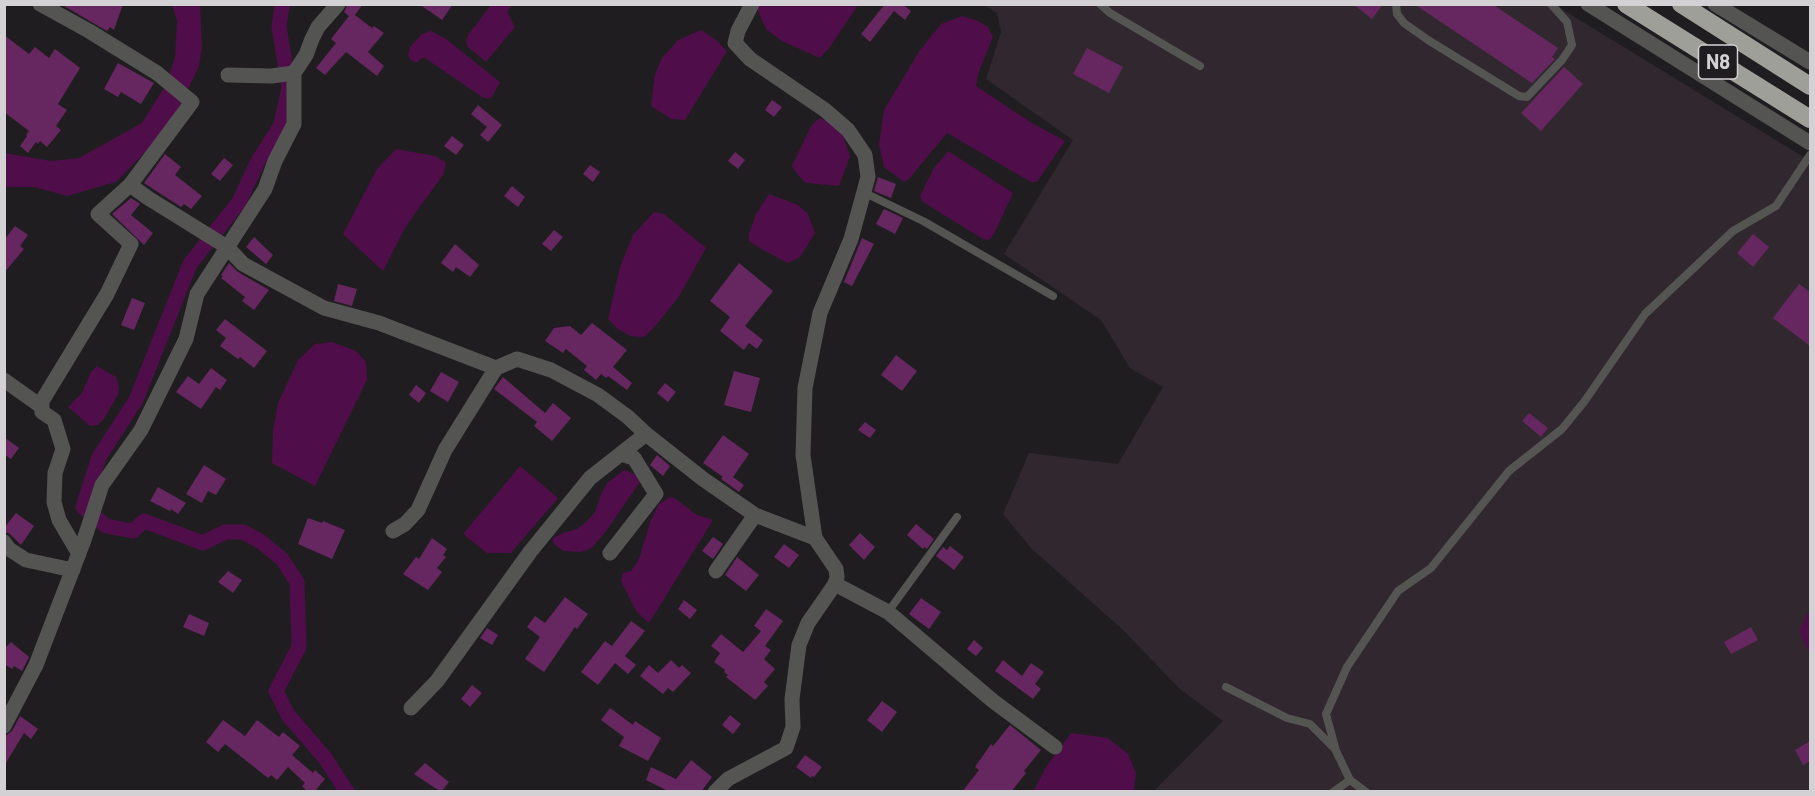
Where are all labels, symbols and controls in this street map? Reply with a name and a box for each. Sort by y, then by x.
road number: N8 [1698,45,1738,79]

